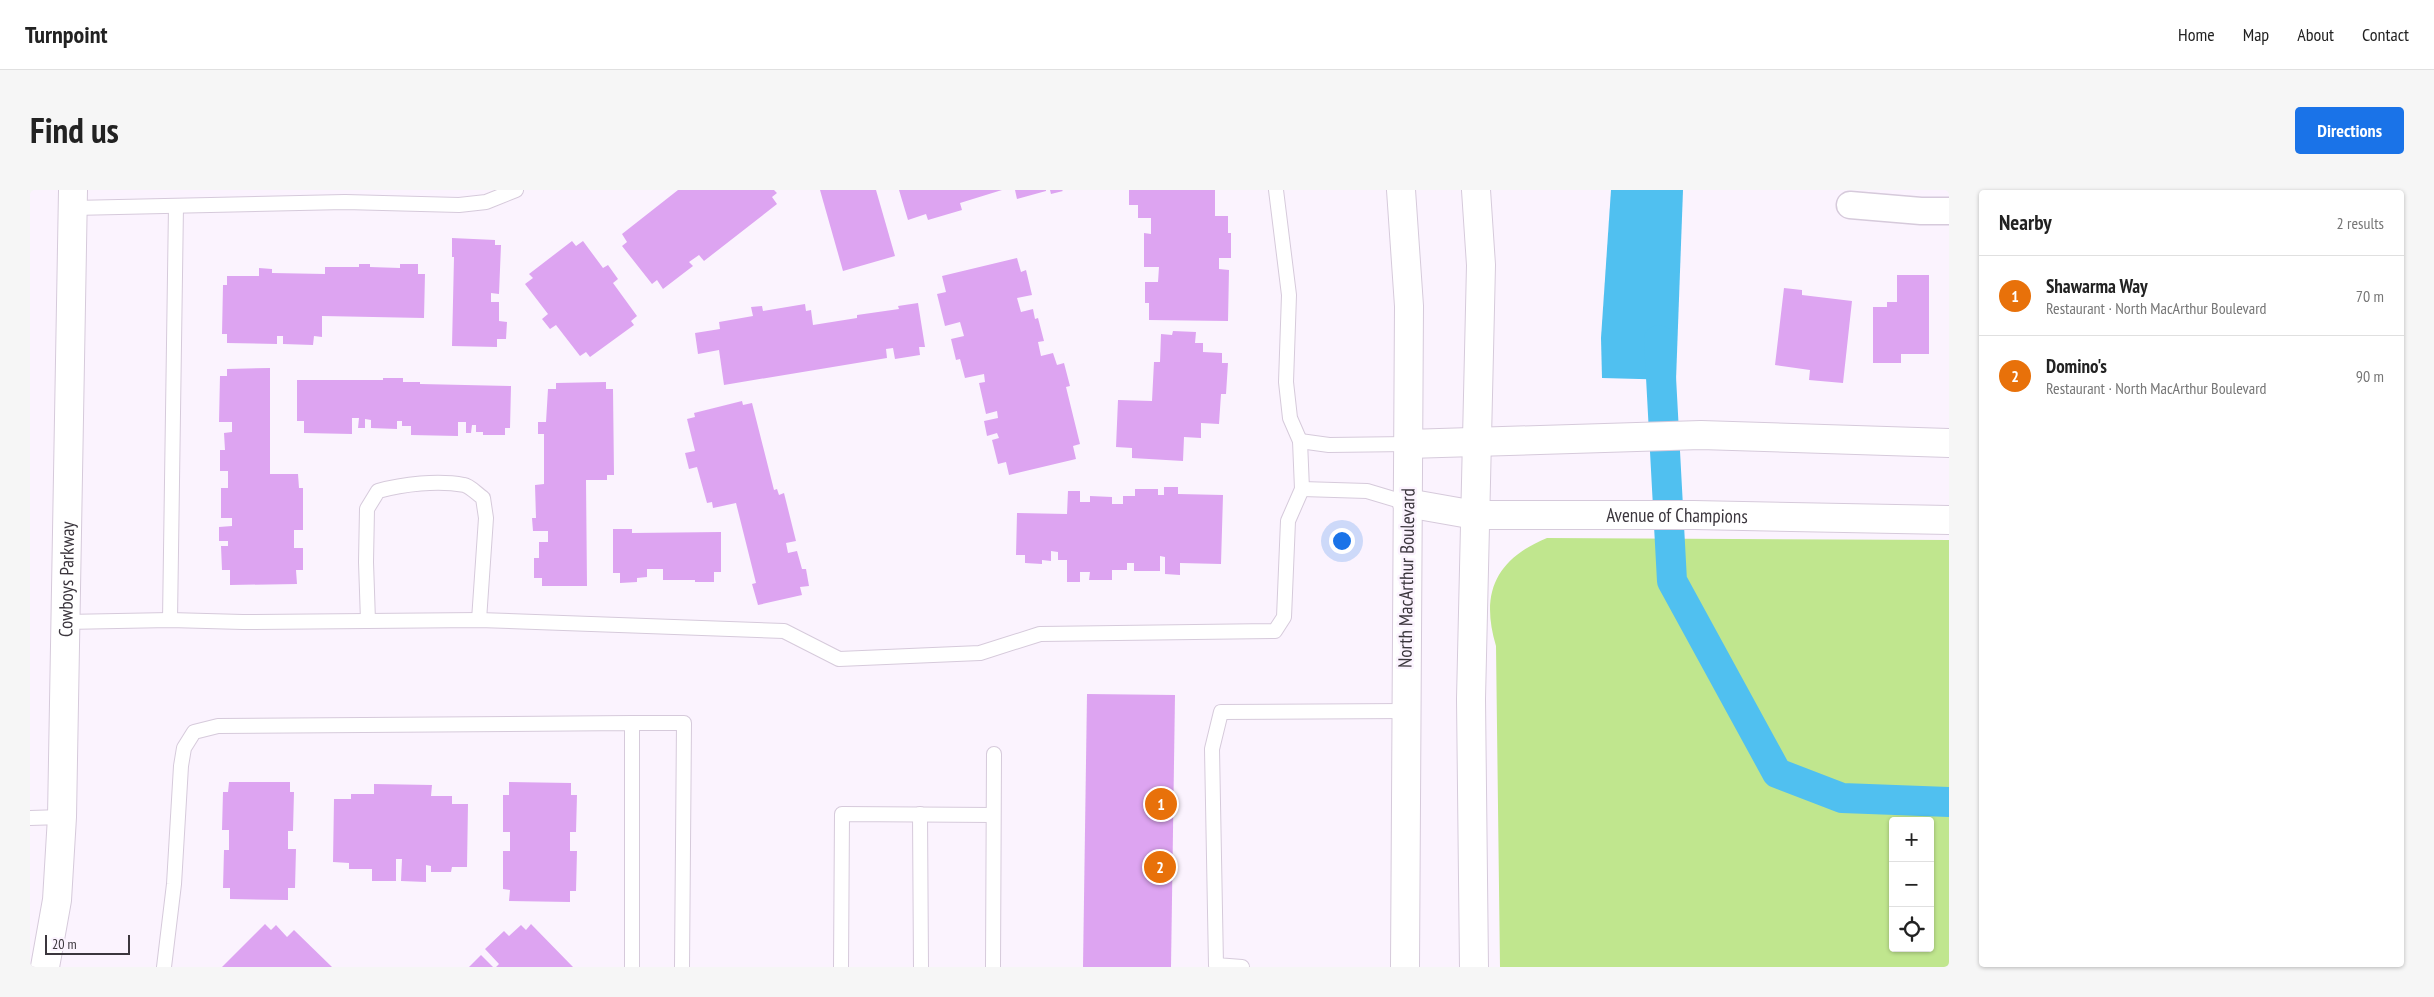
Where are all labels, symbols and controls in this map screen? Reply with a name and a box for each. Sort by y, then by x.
text: Turnpoint [25,19,107,50]
text: Home [2178,23,2215,46]
text: Map [2243,23,2269,46]
text: About [2297,23,2334,46]
text: Contact [2362,23,2409,46]
text: Find us [30,107,119,153]
button: Directions [2295,107,2404,154]
text: Nearby [1999,209,2052,236]
text: 2 results [2337,213,2384,233]
text: Shawarma Way [2046,274,2148,298]
text: 1 [2011,286,2019,306]
text: 70 m [2356,286,2384,306]
text: Restaurant · North MacArthur Boulevard [2046,298,2267,318]
text: Domino's [2046,354,2107,378]
text: 2 [2011,366,2019,386]
text: 90 m [2356,366,2384,386]
text: Restaurant · North MacArthur Boulevard [2046,378,2267,398]
street label: North MacArthur Boulevard [1392,488,1420,668]
street label: Avenue of Champions [1606,503,1748,528]
street label: Cowboys Parkway [53,520,79,637]
your location [1329,528,1355,554]
pin: 1 [1145,785,1177,823]
map controls [1889,817,1934,952]
button: + [1889,817,1934,862]
pin: 2 [1144,848,1176,886]
button: − [1889,862,1934,907]
button: locate [1889,907,1934,952]
scale bar [45,932,130,955]
text: 20 m [52,935,77,953]

